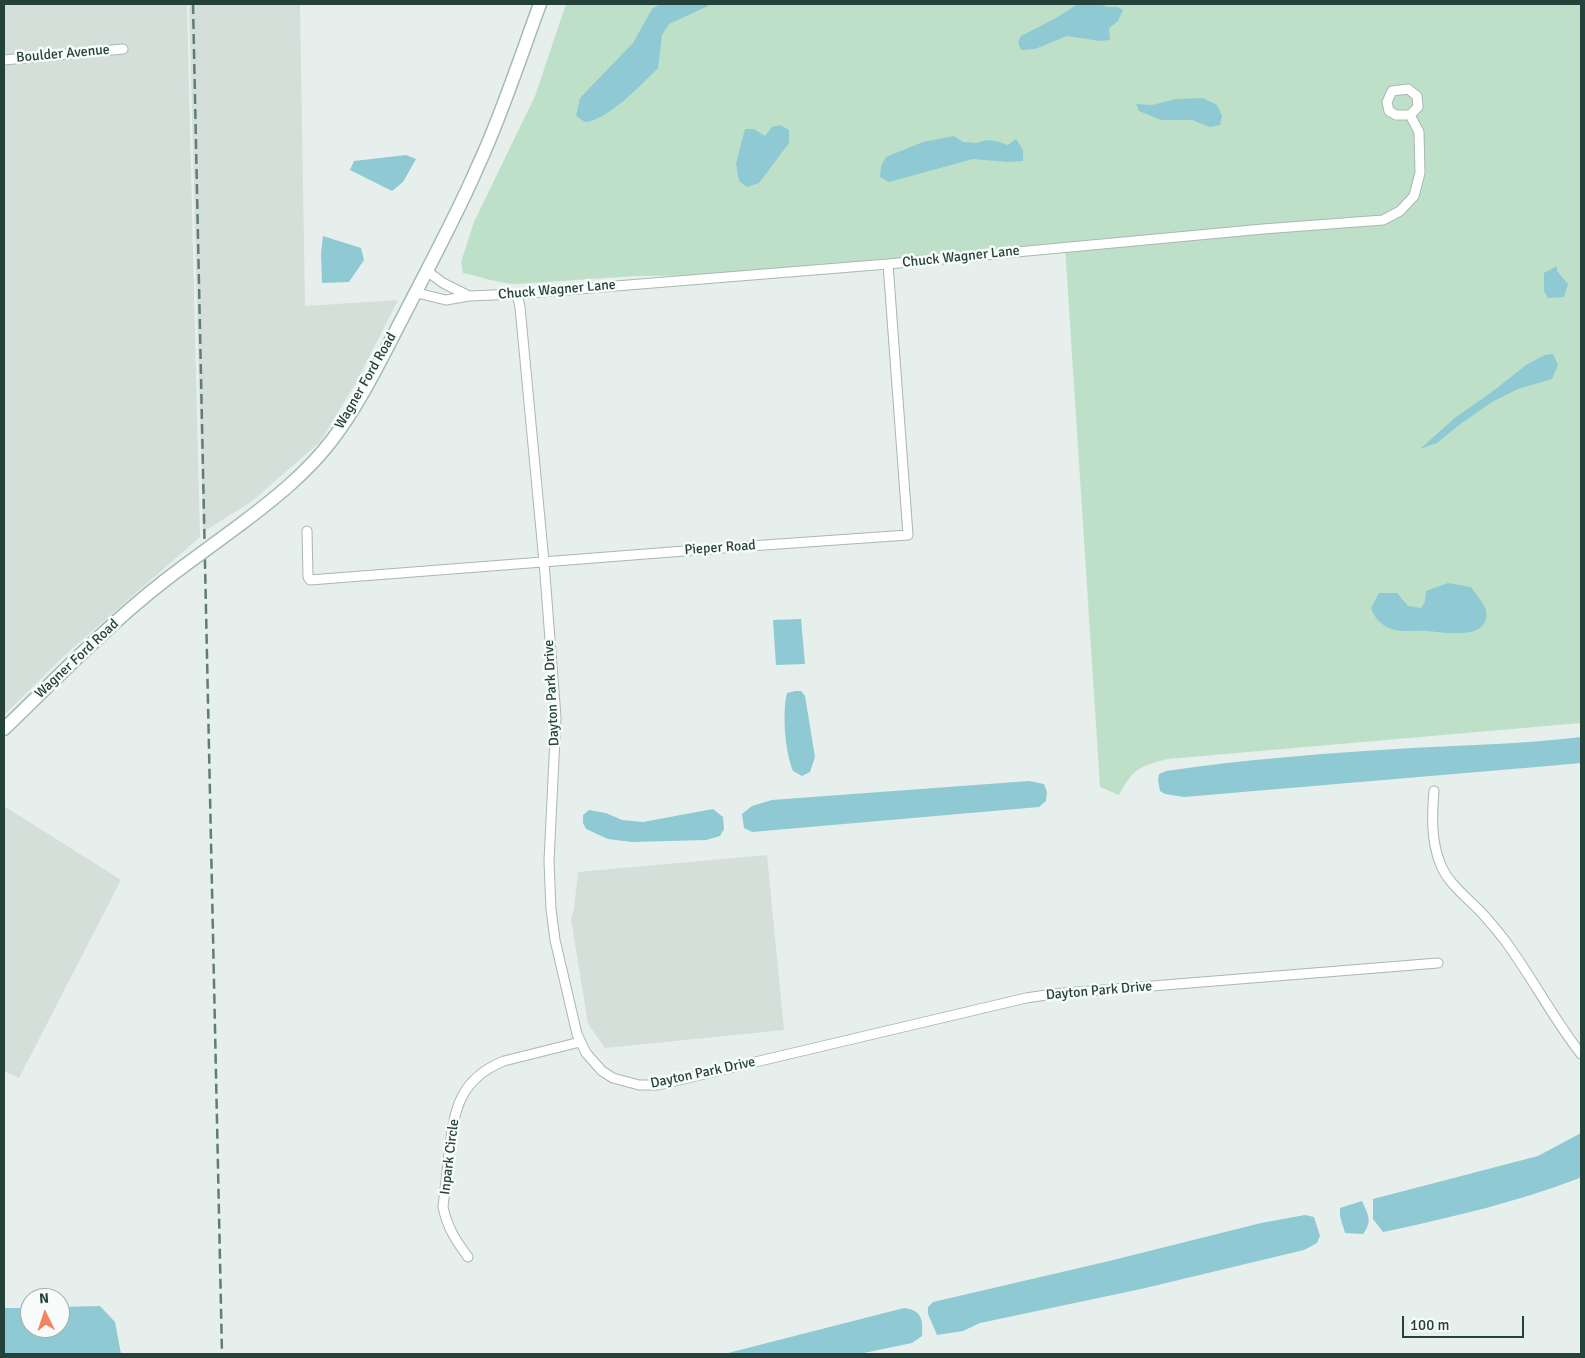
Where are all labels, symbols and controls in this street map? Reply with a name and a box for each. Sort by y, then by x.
street label: Boulder Avenue [16,42,110,66]
street label: Chuck Wagner Lane [901,242,1021,272]
street label: Chuck Wagner Lane [497,276,617,304]
street label: Wagner Ford Road [332,330,400,432]
street label: Pieper Road [684,537,756,559]
street label: Wagner Ford Road [32,616,122,702]
street label: Dayton Park Drive [541,639,563,747]
street label: Dayton Park Drive [1045,978,1153,1004]
street label: Dayton Park Drive [649,1054,757,1092]
street label: Inpark Circle [437,1118,463,1196]
north arrow [20,1288,70,1338]
text: N [39,1290,49,1307]
scale bar [1405,1306,1528,1338]
text: 100 m [1410,1316,1450,1334]

